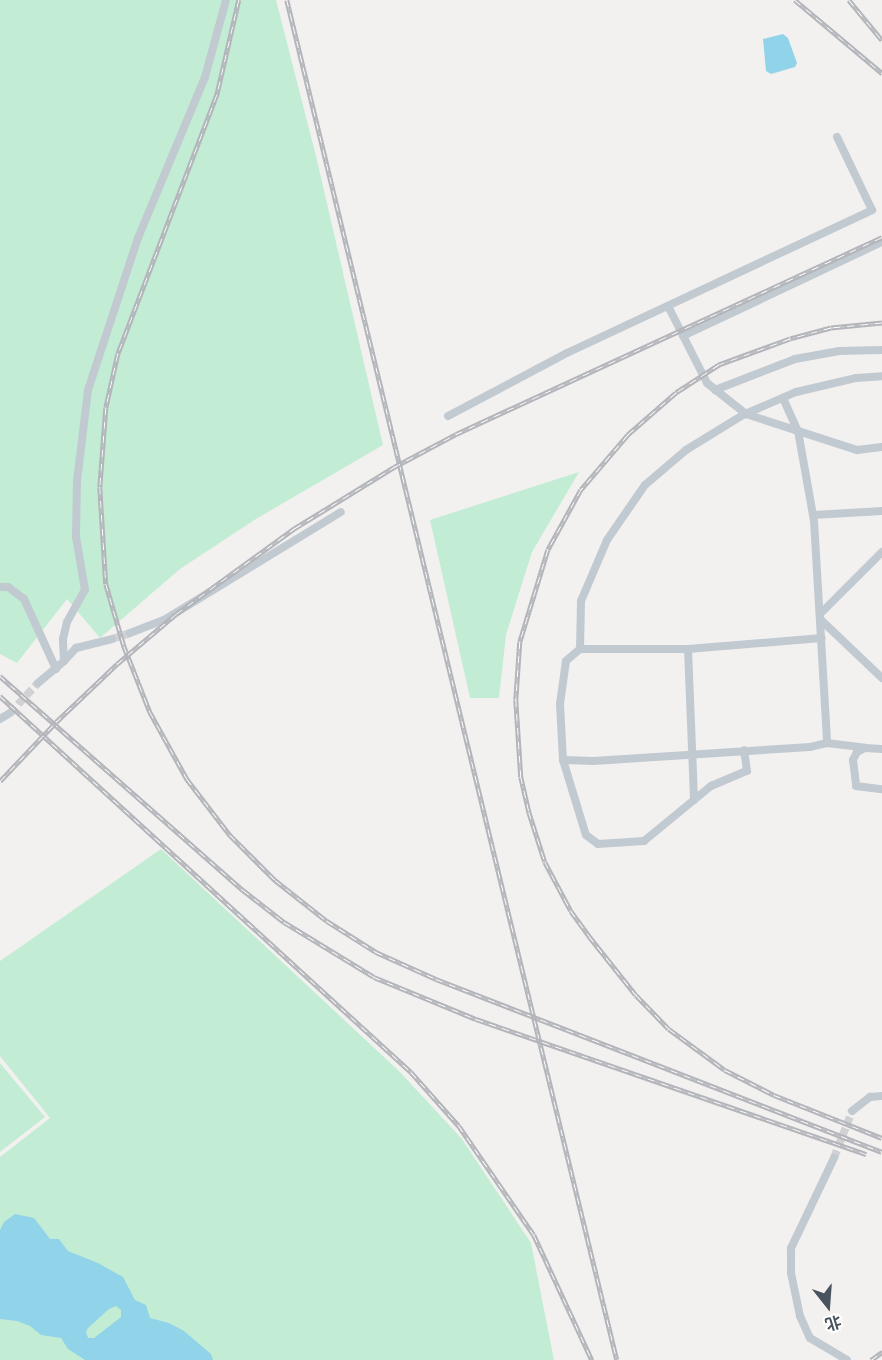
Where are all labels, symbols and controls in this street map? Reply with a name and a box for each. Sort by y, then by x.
north arrow [798,1276,858,1336]
text: 北 [823,1312,844,1335]

